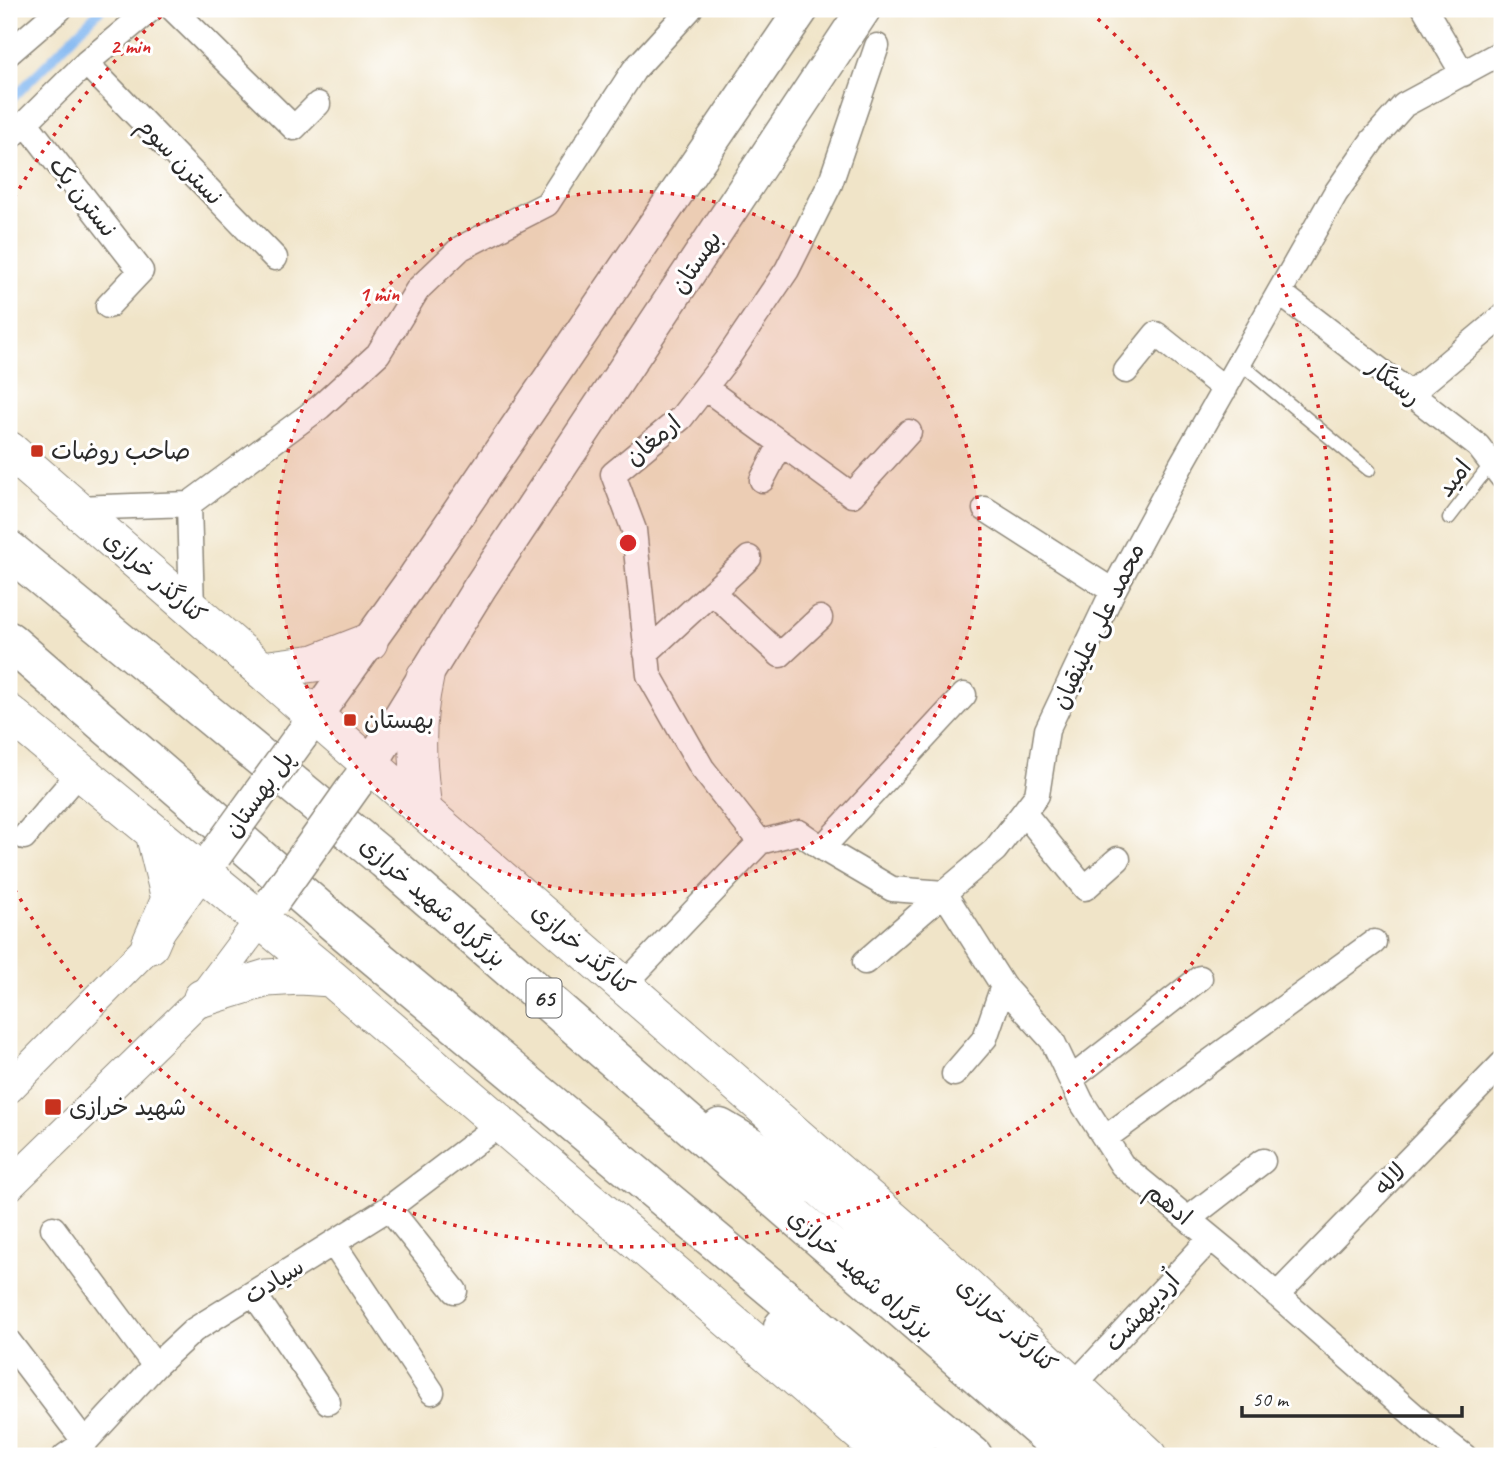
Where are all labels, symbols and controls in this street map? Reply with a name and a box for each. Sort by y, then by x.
text: 2 min [110,33,150,59]
street label: نسترن سوم [129,111,229,213]
street label: نسترن یک [42,151,124,243]
street label: بهستان [664,225,728,299]
text: 1 min [359,281,399,307]
street label: رستگار [1360,351,1427,412]
street label: ارمغان [619,408,687,472]
place label: صاحب روضات [51,436,190,466]
marker: صاحب روضات [29,443,45,459]
street label: امید [1430,453,1478,503]
street label: کنارگذر خرازی [97,524,213,630]
centre of rings [616,531,640,555]
street label: محمد علی علینقیان [1045,538,1151,714]
place label: بهستان [364,705,434,735]
marker: بهستان [342,712,358,728]
street label: پل بهستان [217,745,301,843]
street label: بزرگراه شهید خرازی [354,830,512,974]
street label: کنارگذر خرازی [525,896,641,1002]
road number: 65 [526,979,562,1018]
place label: شهید خرازی [69,1092,186,1122]
marker: شهید خرازی [43,1097,63,1117]
street label: لاله [1368,1156,1412,1202]
street label: ادهم [1138,1176,1198,1234]
street label: بزرگراه شهید خرازی [782,1202,940,1346]
street label: سیادت [238,1251,310,1311]
street label: اُردیبهشت [1096,1264,1187,1358]
street label: کنارگذر خرازی [950,1271,1064,1379]
scale bar [1242,1374,1462,1418]
text: 50 m [1252,1386,1290,1412]

